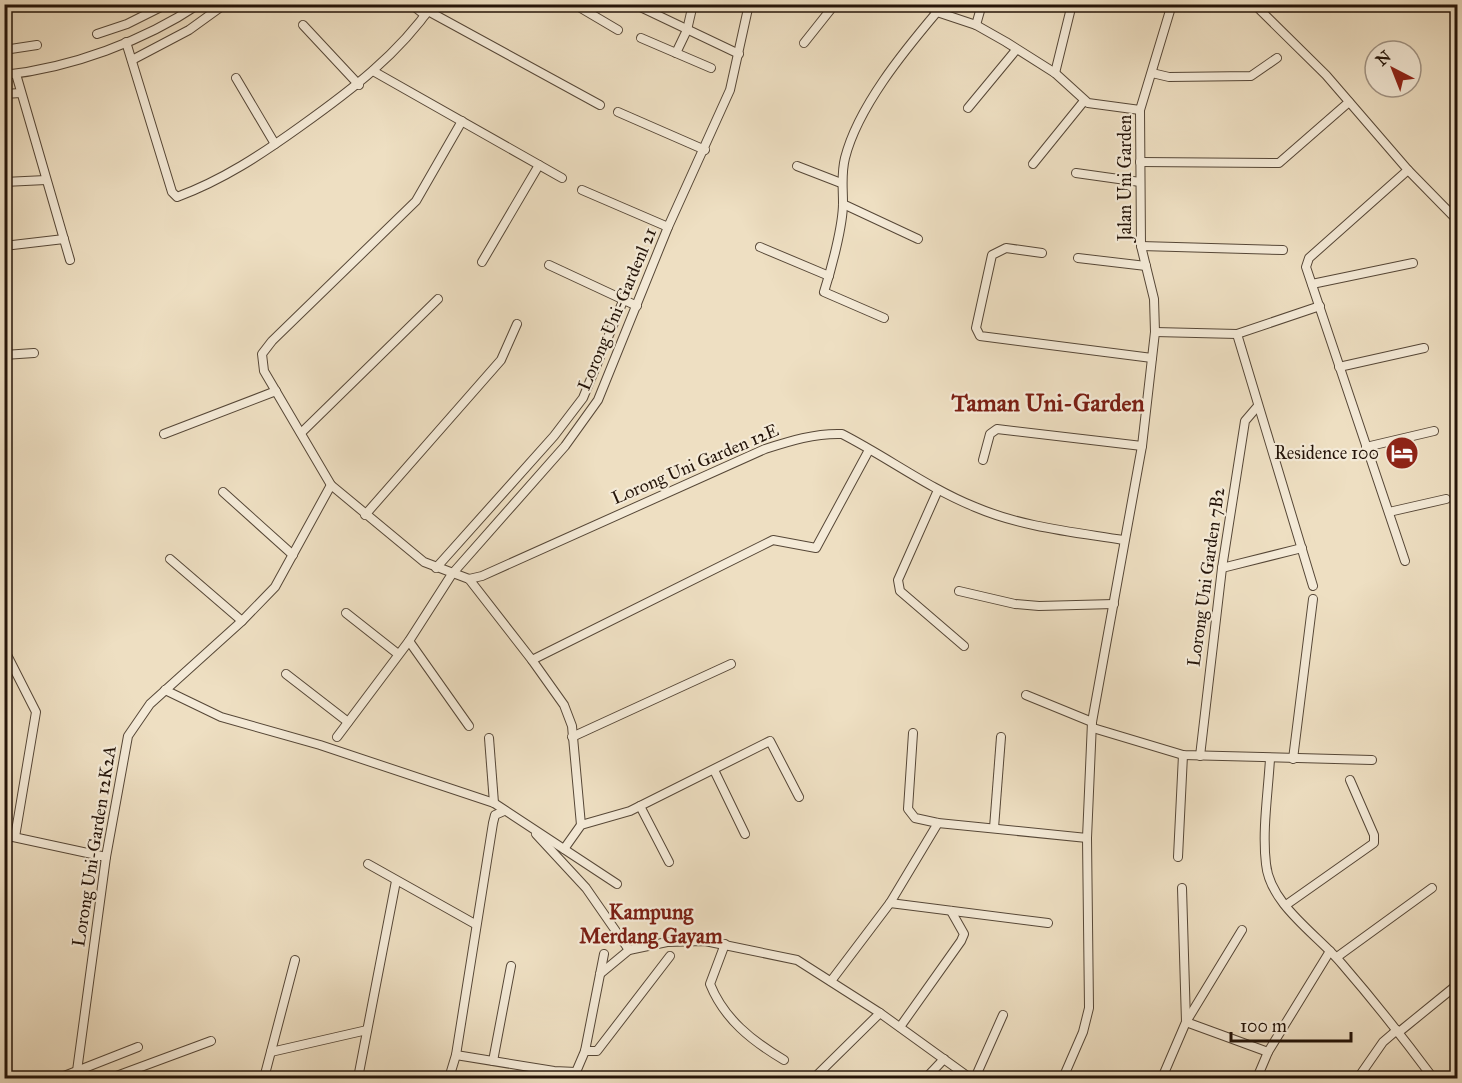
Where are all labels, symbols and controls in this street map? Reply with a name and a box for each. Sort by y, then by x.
north arrow [1363,39,1423,99]
text: N [1372,46,1395,70]
street label: Jalan Uni Garden [1114,114,1137,243]
street label: Lorong Uni-Gardenl 21 [573,224,662,394]
district label: Taman Uni-Garden [950,388,1145,418]
street label: Lorong Uni Garden 12E [608,419,782,510]
hotel icon: Residence 100 [1384,435,1420,471]
place label: Residence 100 [1274,442,1379,464]
street label: Lorong Uni Garden 7B2 [1183,486,1230,668]
street label: Lorong Uni-Garden 12K2A [67,744,122,948]
district label: Kampung Merdang Gayam [579,899,723,949]
scale bar [1231,1005,1351,1043]
text: 100 m [1240,1015,1287,1037]

